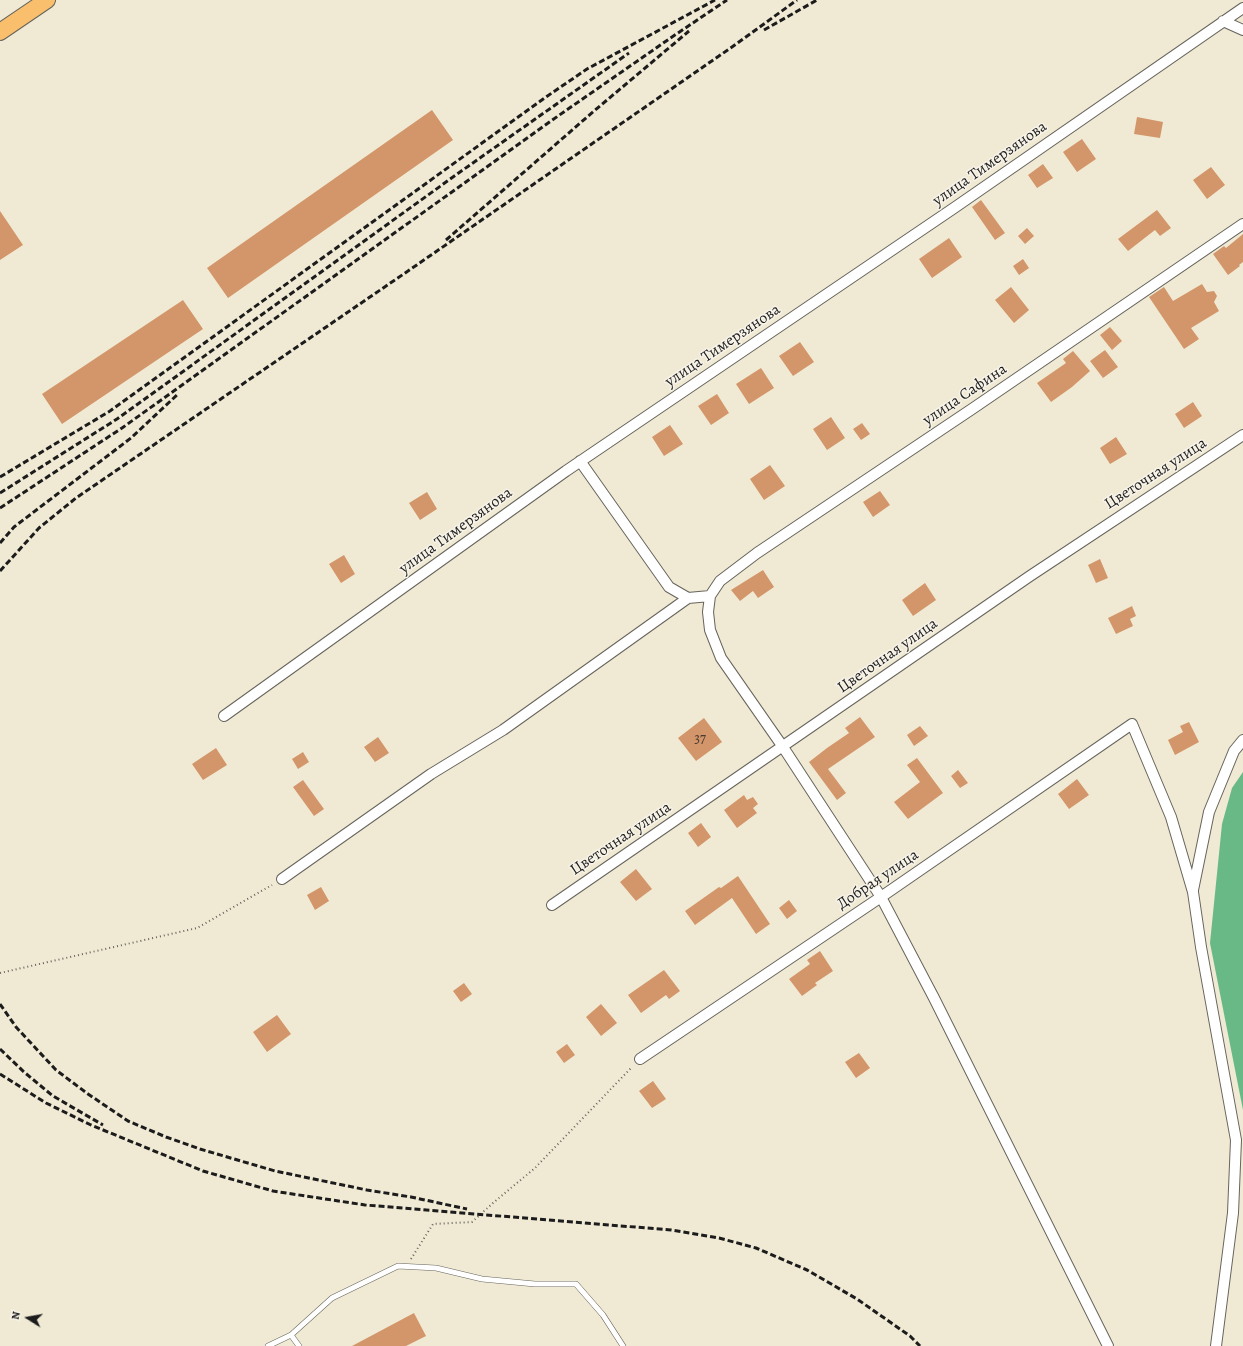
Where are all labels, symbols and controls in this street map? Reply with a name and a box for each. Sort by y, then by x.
street label: улица Тимерзянова [929,117,1051,211]
street label: улица Тимерзянова [662,300,784,392]
street label: улица Сафина [919,360,1011,430]
street label: Цветочная улица [1101,434,1211,514]
street label: улица Тимерзянова [396,484,516,578]
street label: Цветочная улица [834,614,942,698]
house number: 37 [694,732,706,748]
street label: Цветочная улица [567,798,675,880]
street label: Добрая улица [834,846,922,914]
north arrow [8,1298,48,1338]
text: N [8,1310,24,1321]

